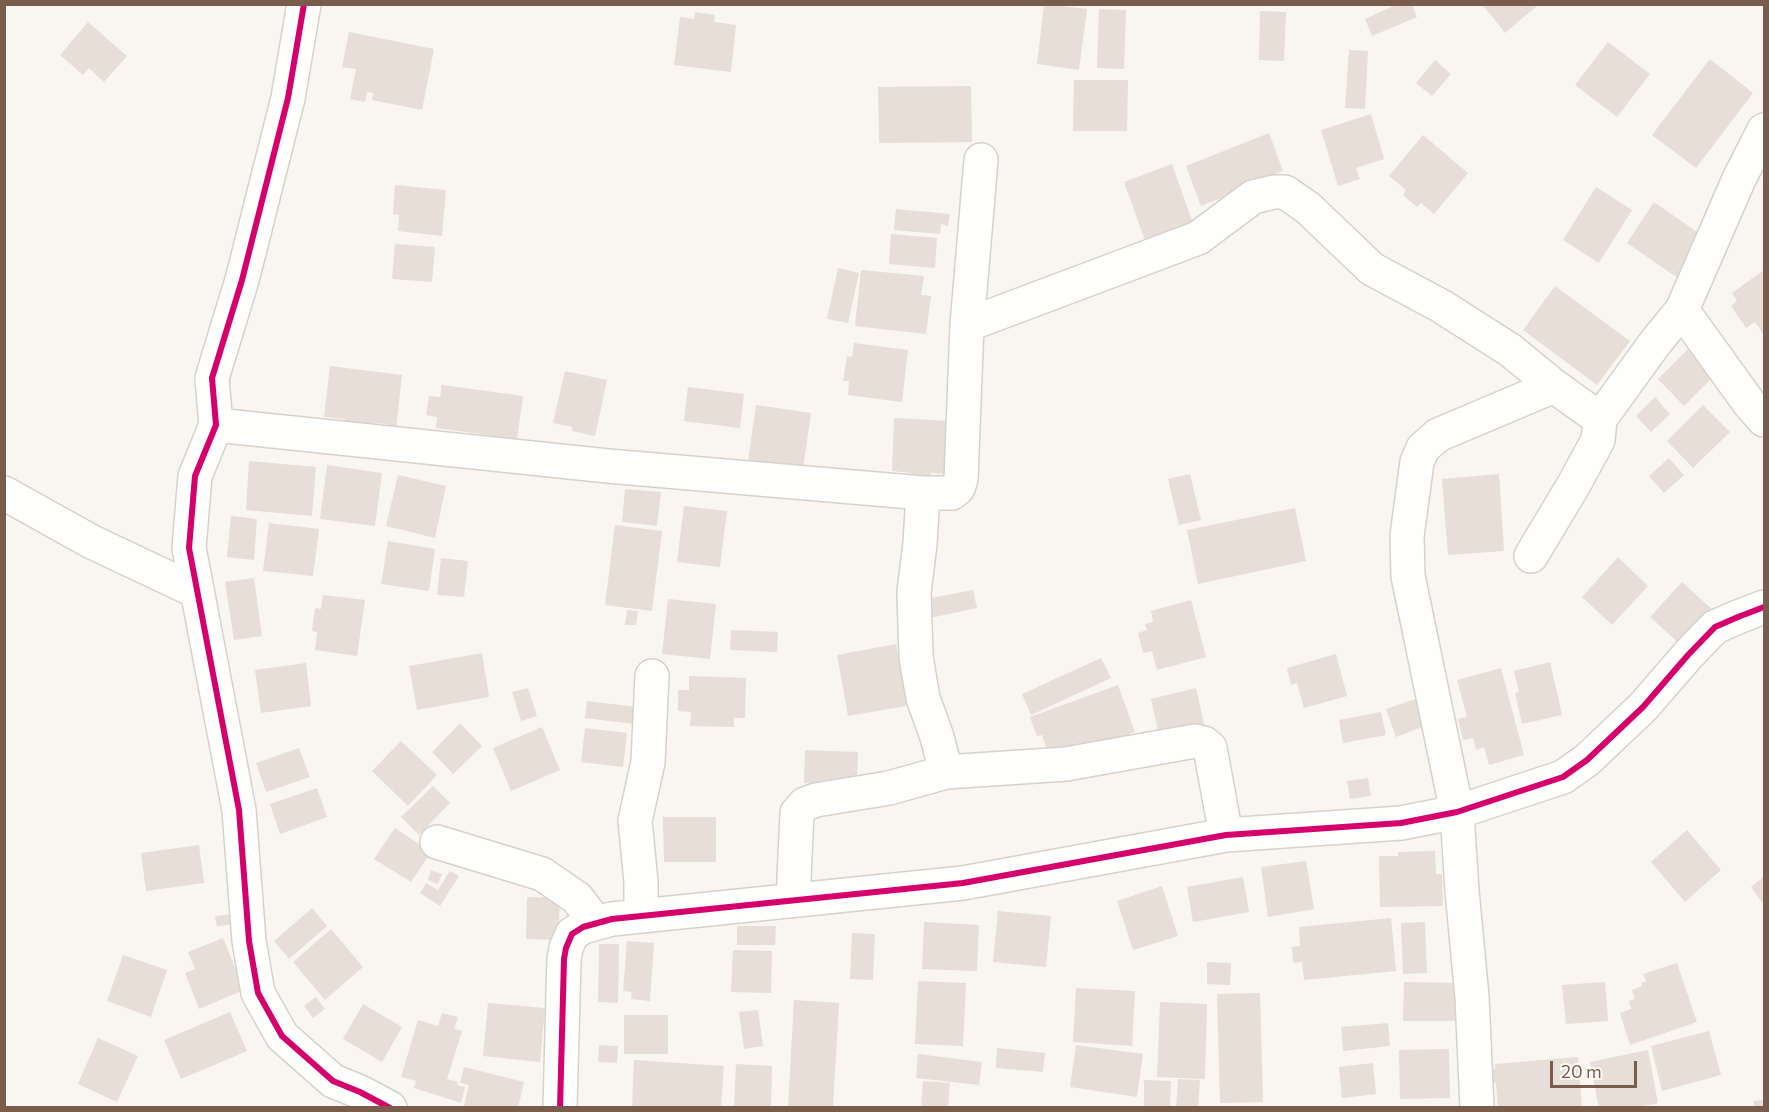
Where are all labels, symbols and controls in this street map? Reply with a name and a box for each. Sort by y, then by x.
scale bar [1553,1049,1640,1087]
text: 20 m [1561,1060,1602,1082]

